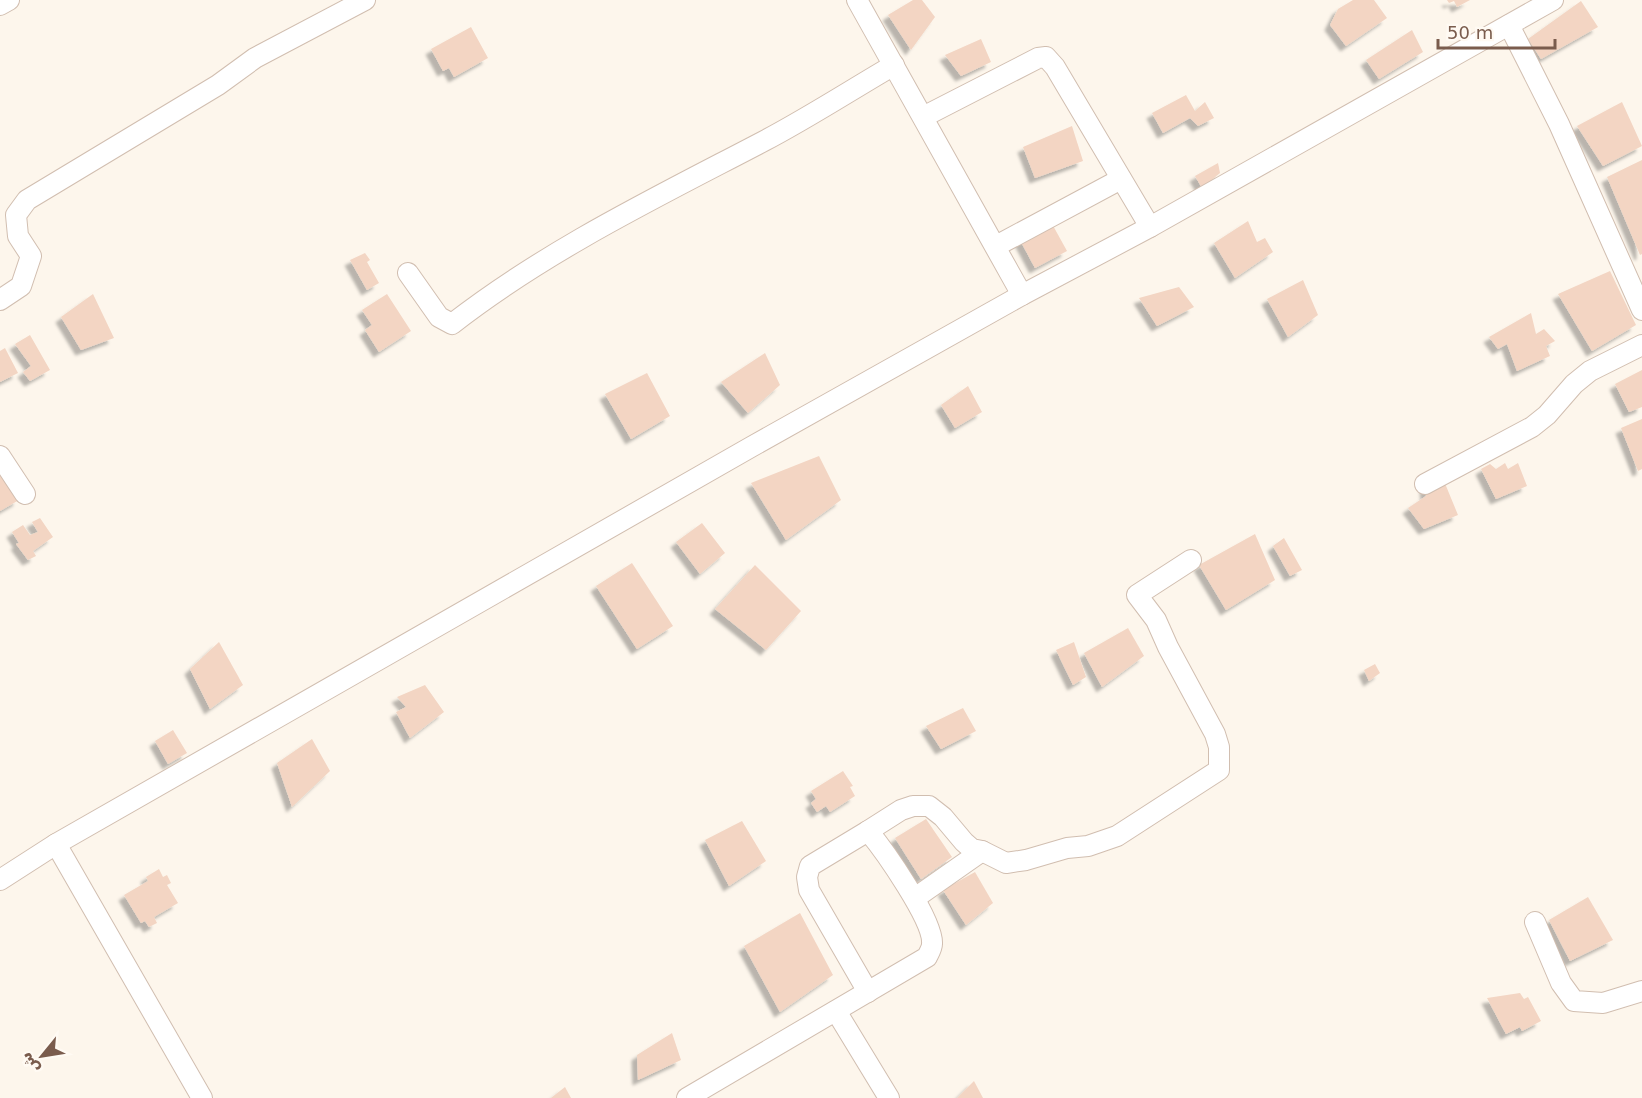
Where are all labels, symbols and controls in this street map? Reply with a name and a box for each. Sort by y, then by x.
scale bar [1438,12,1555,50]
text: 50 m [1447,22,1493,43]
north arrow [12,1026,72,1086]
text: ش [16,1049,43,1078]

